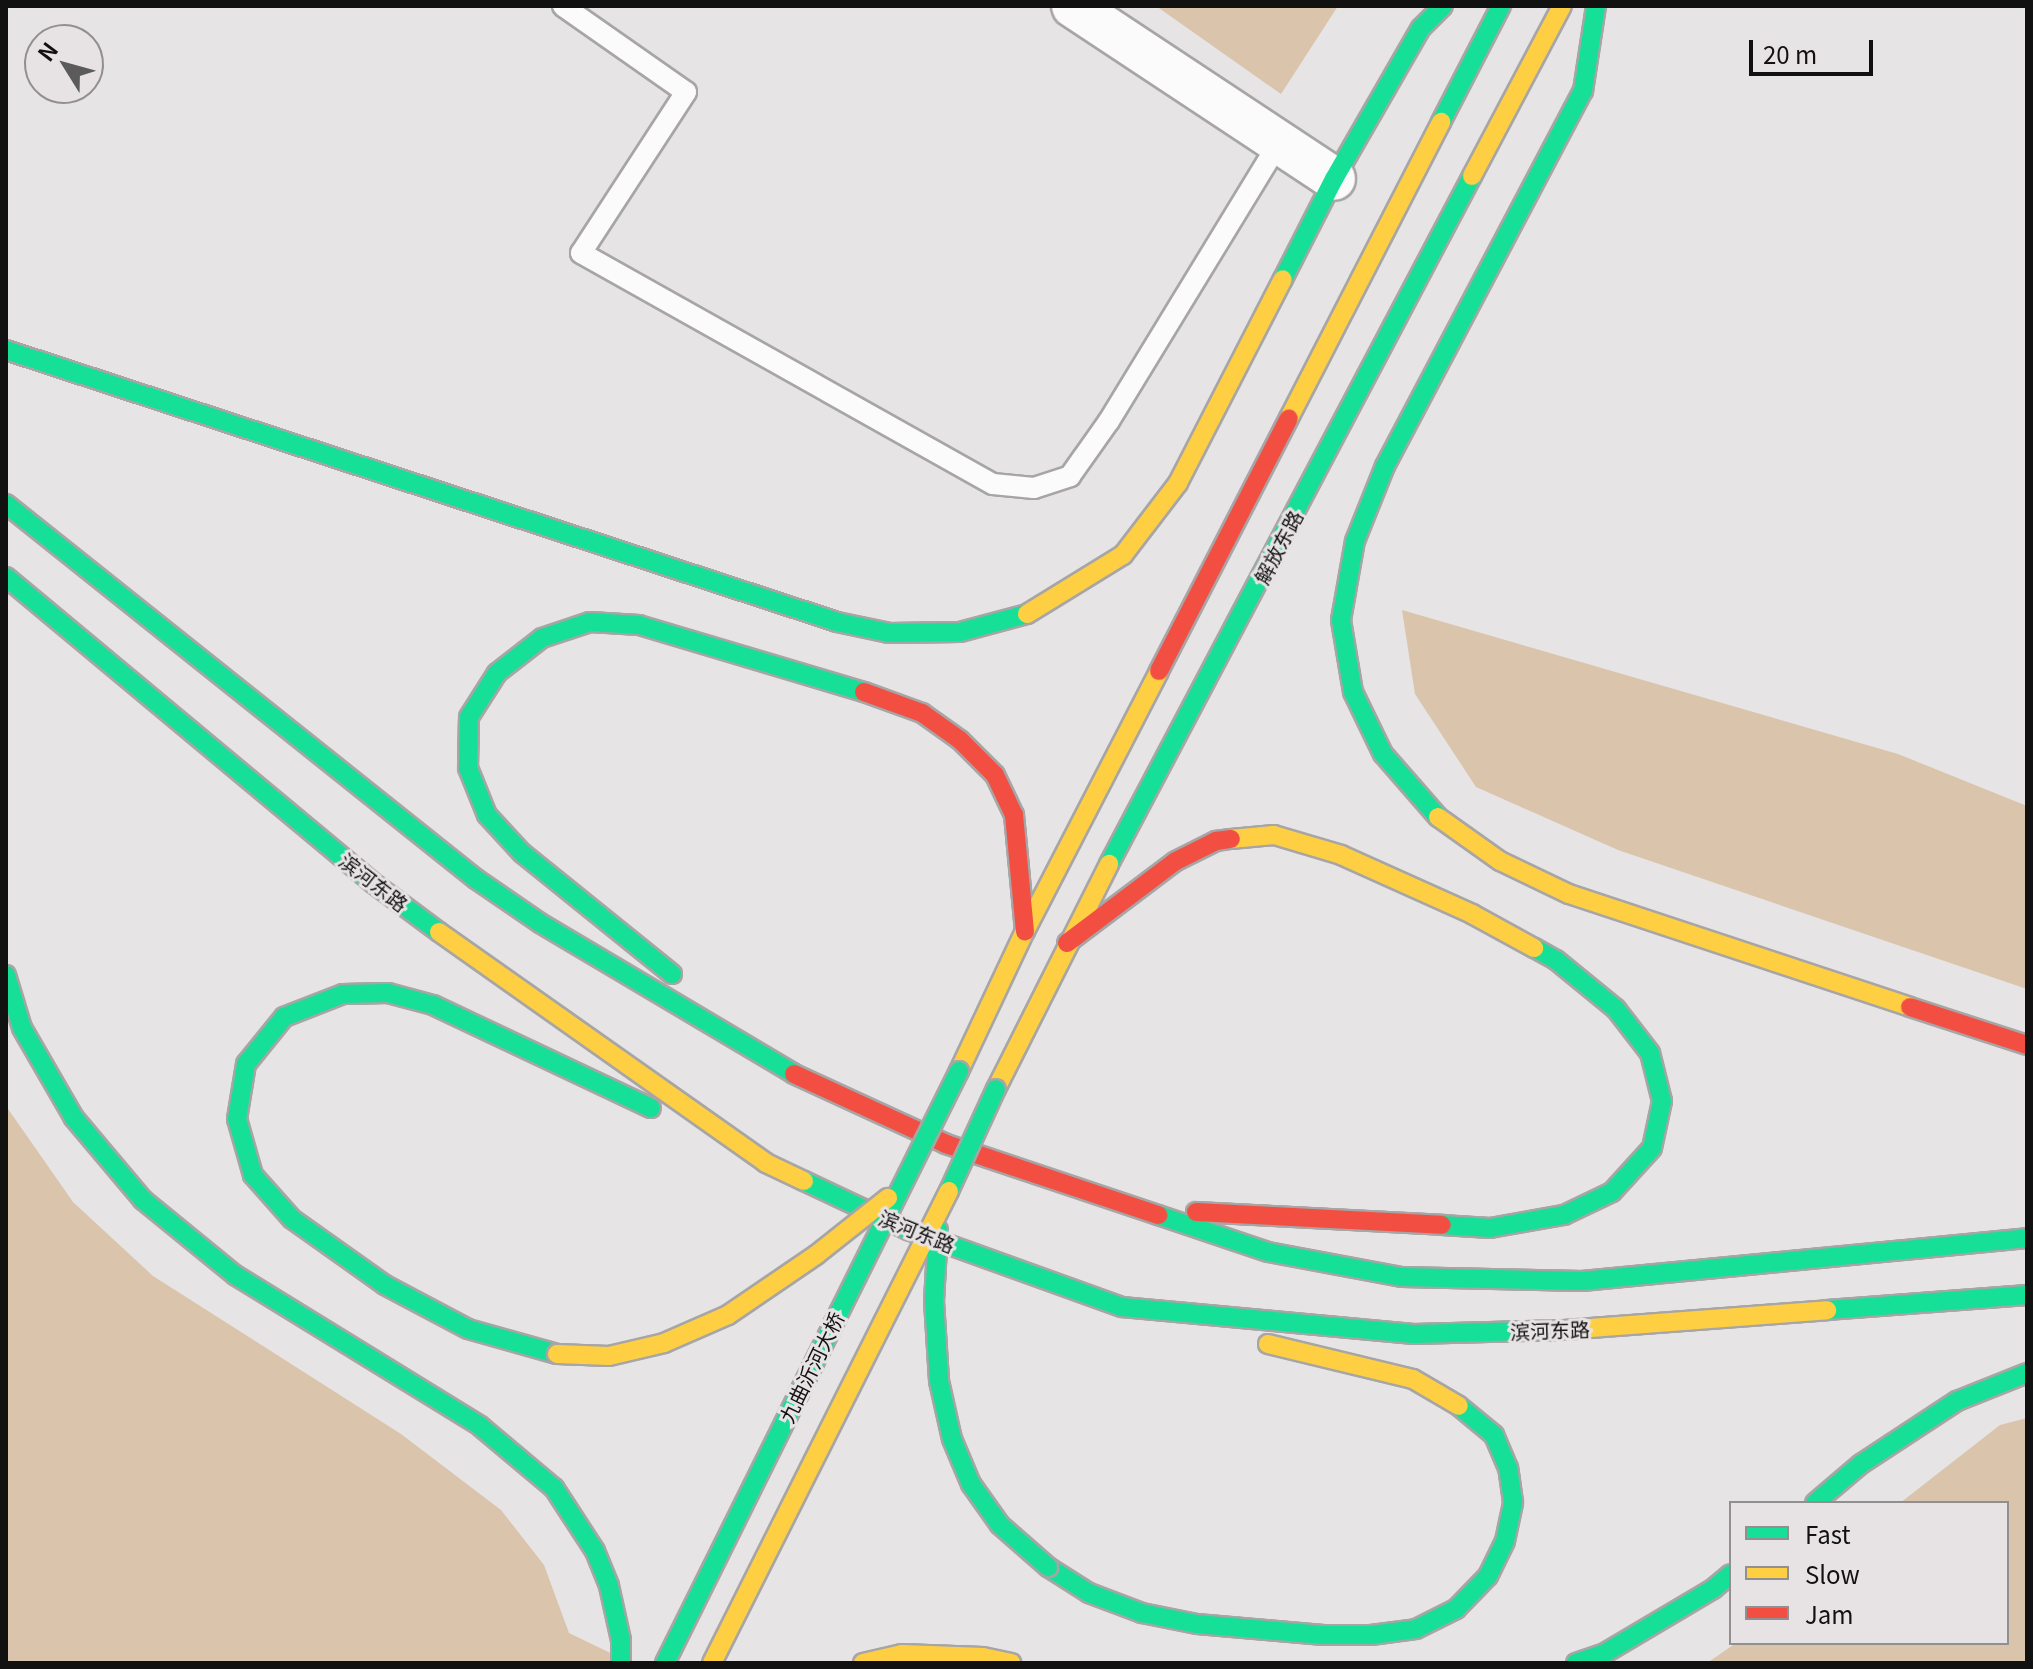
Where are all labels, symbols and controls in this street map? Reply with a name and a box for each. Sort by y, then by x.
north arrow [24,24,104,104]
scale bar [1753,24,1877,74]
text: N [29,35,64,67]
text: 20 m [1763,36,1817,71]
street label: 解放东路 [1249,506,1307,588]
street label: 滨河东路 [335,848,413,916]
street label: 滨河东路 [875,1205,959,1257]
street label: 九曲沂河大桥 [774,1308,848,1426]
street label: 滨河东路 [1510,1317,1590,1343]
legend [1729,1501,2009,1645]
text: Fast [1805,1516,1850,1551]
text: Slow [1805,1556,1860,1591]
text: Jam [1805,1596,1854,1631]

